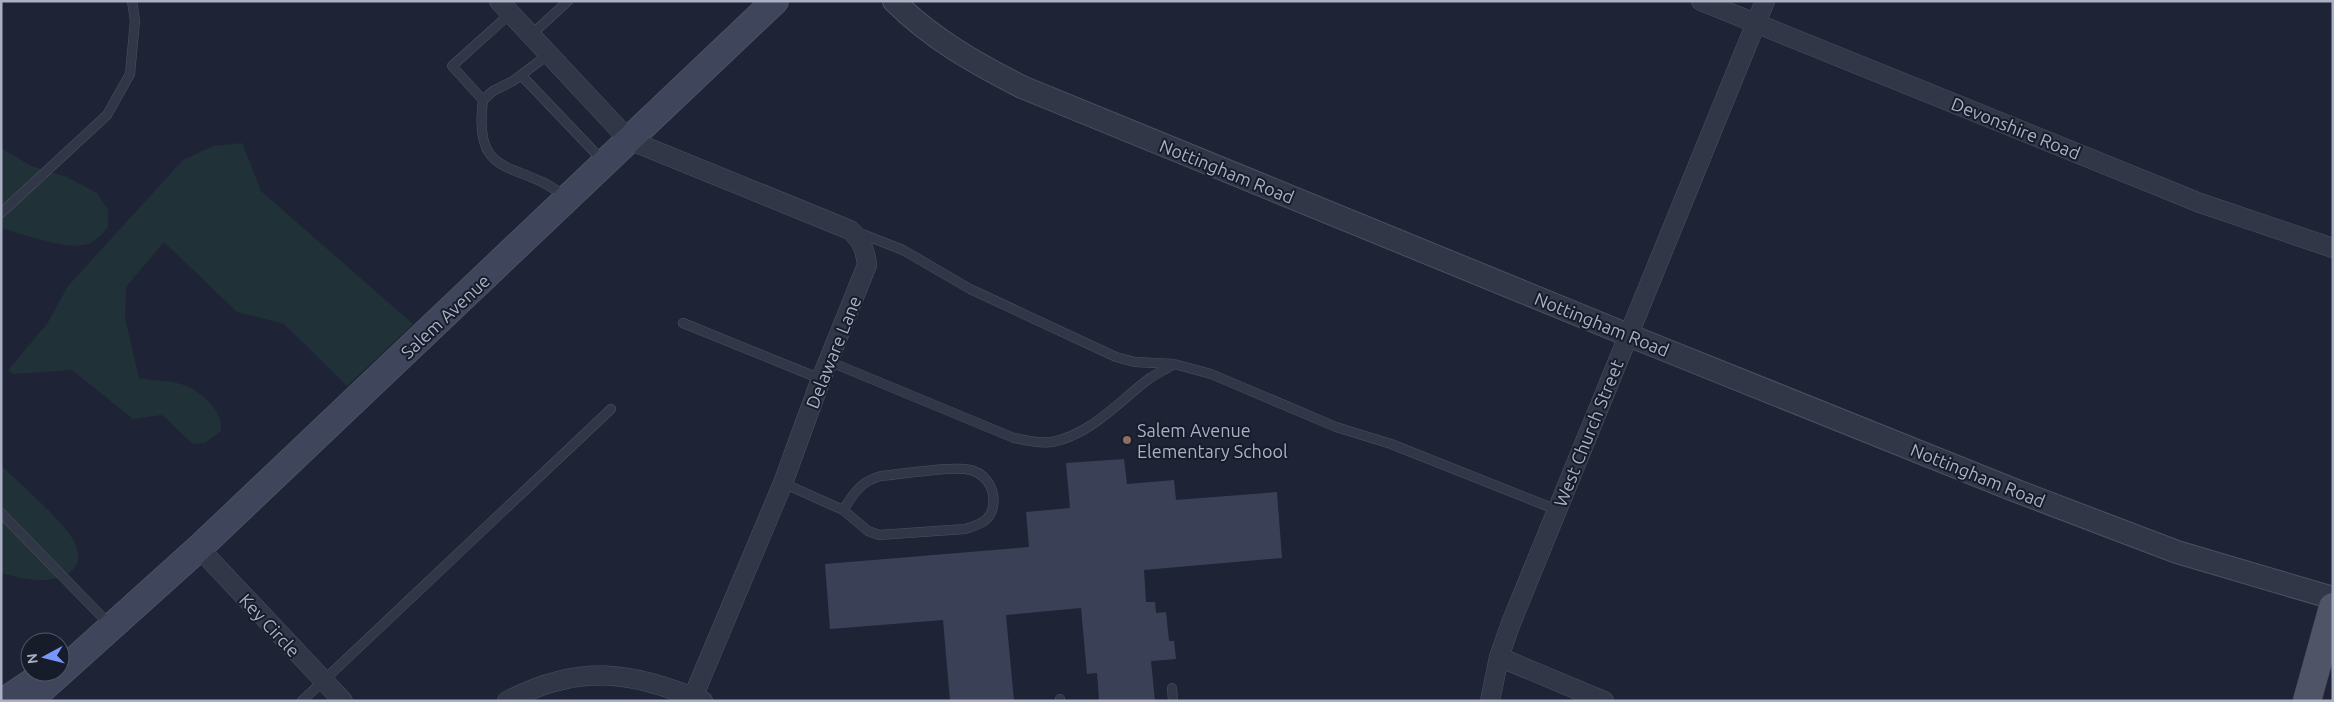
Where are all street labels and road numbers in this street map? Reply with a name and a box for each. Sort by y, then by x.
street label: Devonshire Road [1949,93,2083,163]
street label: Nottingham Road [1157,135,1297,207]
street label: Salem Avenue [397,270,493,362]
street label: Nottingham Road [1532,288,1672,360]
street label: Delaware Lane [801,293,865,411]
street label: West Church Street [1549,357,1627,509]
street label: Nottingham Road [1908,439,2048,511]
street label: Key Circle [236,589,304,661]

